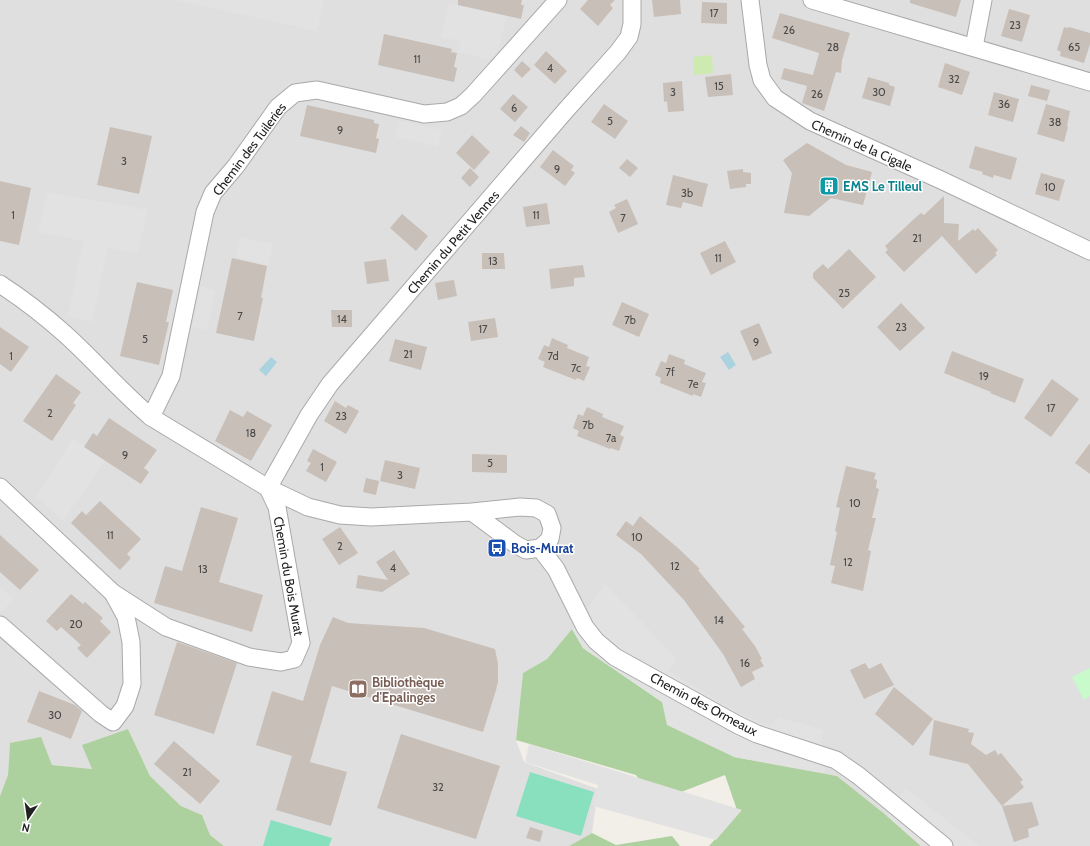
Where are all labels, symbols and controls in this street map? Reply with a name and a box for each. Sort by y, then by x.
house number: 17 [709,6,719,20]
house number: 23 [1009,18,1021,32]
house number: 26 [783,23,795,37]
house number: 28 [827,40,839,54]
house number: 65 [1068,40,1080,54]
house number: 11 [413,52,421,66]
house number: 4 [547,61,554,75]
house number: 32 [948,72,960,86]
house number: 15 [714,79,724,93]
house number: 3 [670,85,676,99]
house number: 30 [872,85,886,99]
house number: 26 [811,87,823,101]
house number: 36 [998,97,1010,111]
street label: Chemin des Tuileries [209,99,290,199]
house number: 6 [511,101,517,115]
house number: 5 [607,114,613,128]
house number: 38 [1049,115,1061,129]
street label: Chemin de la Cigale [809,116,915,175]
house number: 9 [337,123,343,137]
house number: 3 [121,154,127,168]
house number: 9 [554,162,560,176]
building icon: EMS Le Tilleul [818,175,840,197]
place label: EMS Le Tilleul [843,178,923,194]
house number: 10 [1044,180,1056,194]
house number: 3b [681,186,693,200]
street label: Chemin du Petit Vennes [404,187,503,297]
house number: 1 [11,208,15,222]
house number: 11 [532,208,540,222]
house number: 7 [620,211,626,225]
house number: 21 [912,231,922,245]
house number: 11 [714,251,722,265]
house number: 13 [488,254,498,268]
house number: 25 [838,286,850,300]
house number: 7 [237,309,243,323]
house number: 14 [337,312,348,326]
house number: 7b [624,313,636,327]
house number: 23 [895,320,907,334]
house number: 17 [478,322,488,336]
house number: 5 [142,332,148,346]
house number: 9 [753,335,759,349]
house number: 21 [403,347,413,361]
house number: 1 [9,349,13,363]
house number: 7d [547,349,559,363]
house number: 7c [571,361,581,375]
house number: 7f [665,365,675,379]
house number: 19 [979,369,989,383]
house number: 7e [688,377,699,391]
house number: 17 [1046,401,1056,415]
house number: 2 [47,406,53,420]
house number: 23 [335,409,347,423]
house number: 7b [582,418,594,432]
house number: 18 [246,426,256,440]
house number: 7a [606,431,617,445]
house number: 9 [122,448,128,462]
house number: 5 [487,456,493,470]
house number: 1 [320,460,324,474]
house number: 3 [397,468,403,482]
house number: 10 [849,496,861,510]
street label: Chemin du Bois Murat [271,515,307,637]
house number: 11 [106,528,114,542]
house number: 10 [631,530,643,544]
bus stop icon: Bois-Murat [486,537,508,559]
house number: 2 [337,539,343,553]
place label: Bois-Murat [511,540,574,556]
house number: 12 [843,555,853,569]
house number: 12 [670,559,680,573]
house number: 4 [390,561,397,575]
house number: 13 [198,562,208,576]
house number: 14 [714,613,725,627]
house number: 20 [69,617,83,631]
house number: 16 [740,656,750,670]
street label: Chemin des Ormeaux [647,669,761,740]
place label: Bibliothèque d'Epalinges [372,674,444,705]
library icon: Bibliothèque d'Epalinges [347,678,369,700]
house number: 30 [48,708,62,722]
house number: 21 [182,765,192,779]
house number: 32 [432,780,444,794]
north arrow [8,798,48,838]
text: N [20,820,31,835]

